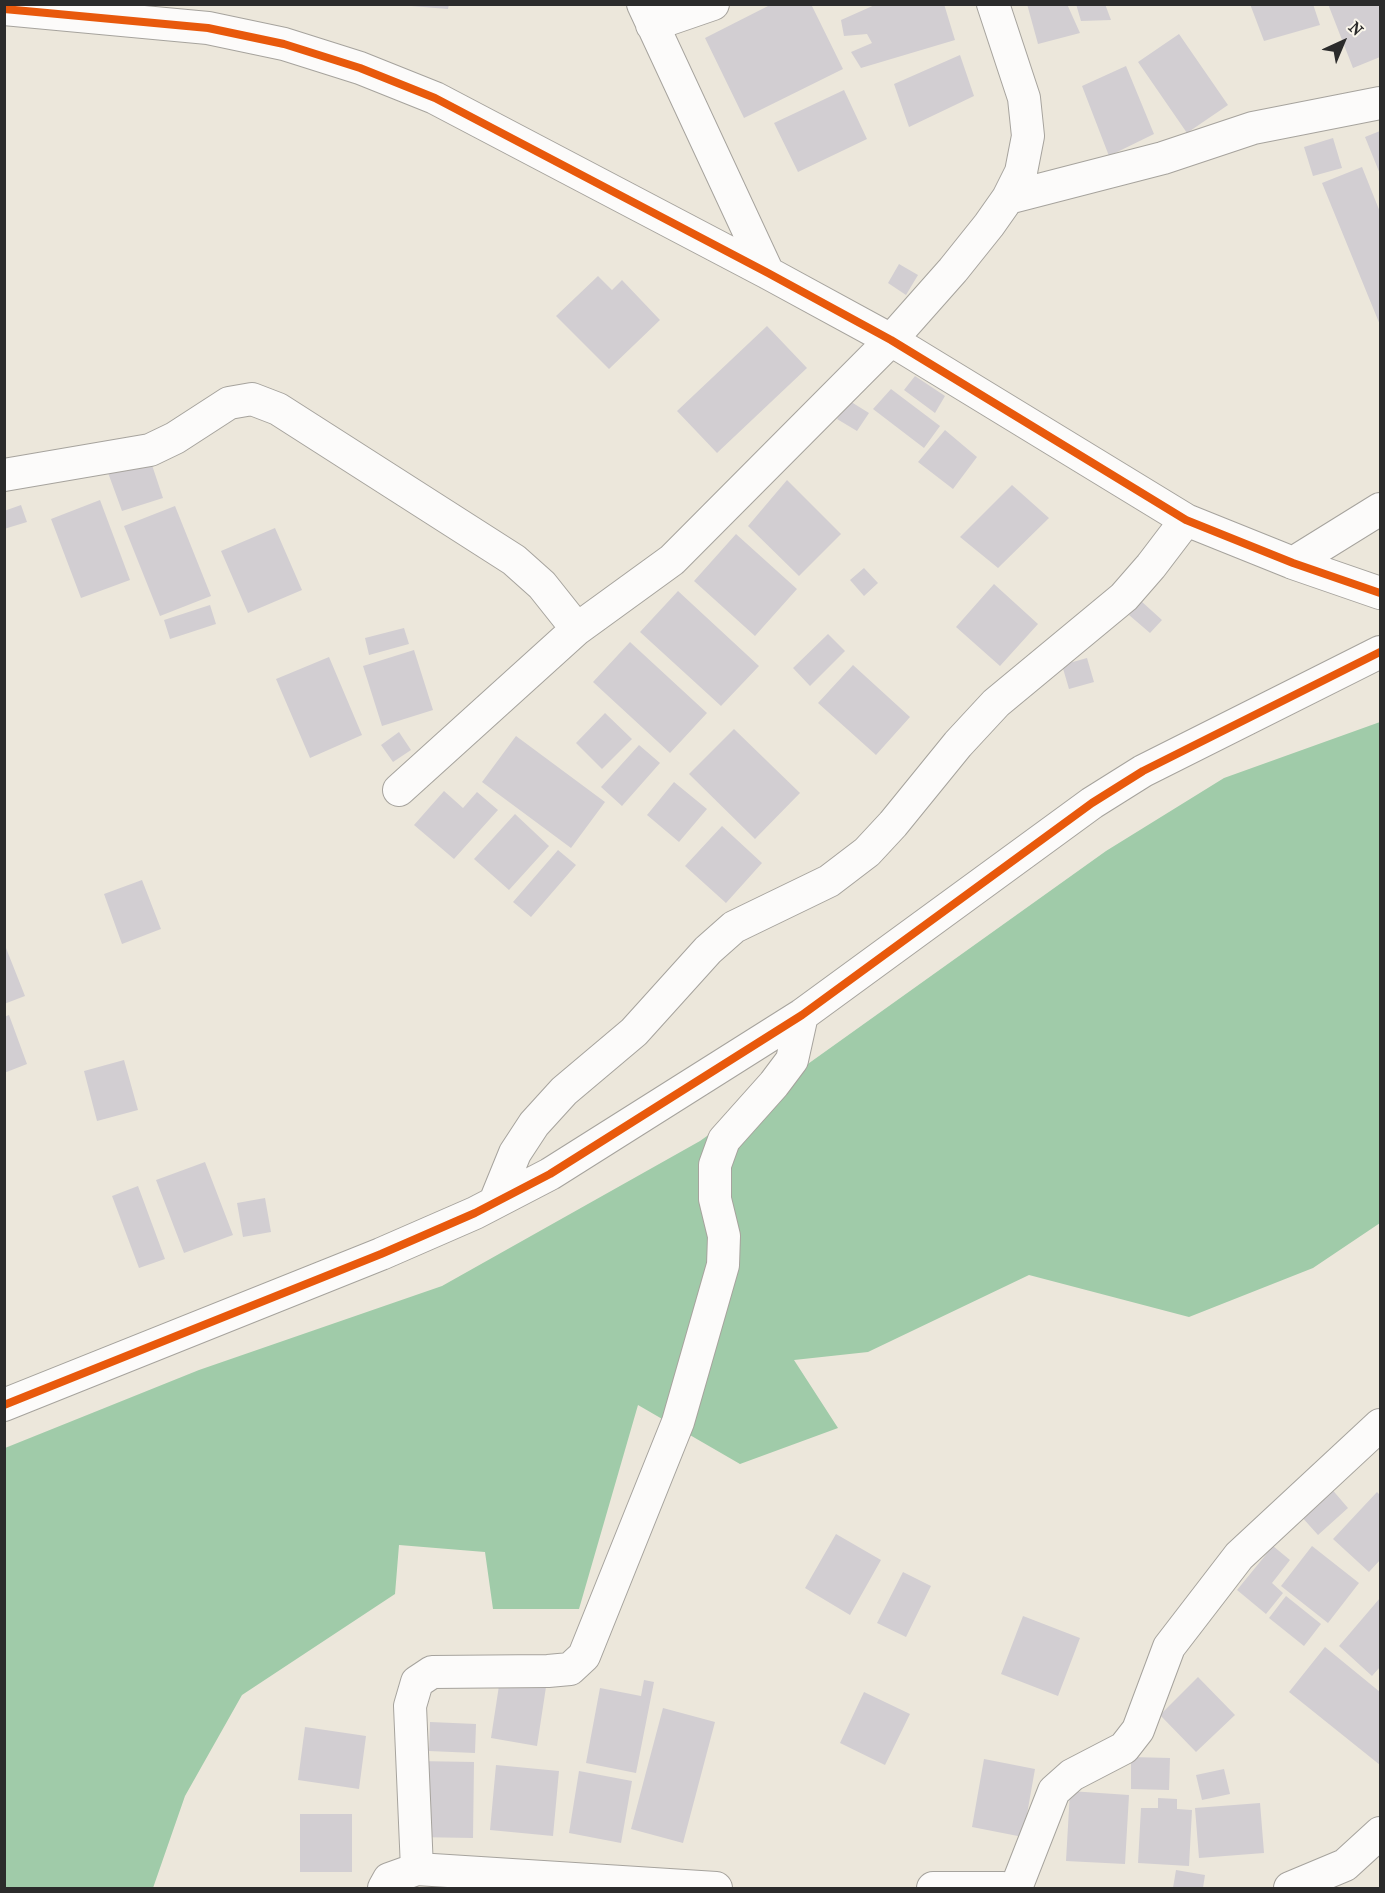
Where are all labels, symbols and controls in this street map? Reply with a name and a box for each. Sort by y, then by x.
north arrow [1313,12,1373,72]
text: N [1345,18,1367,40]

